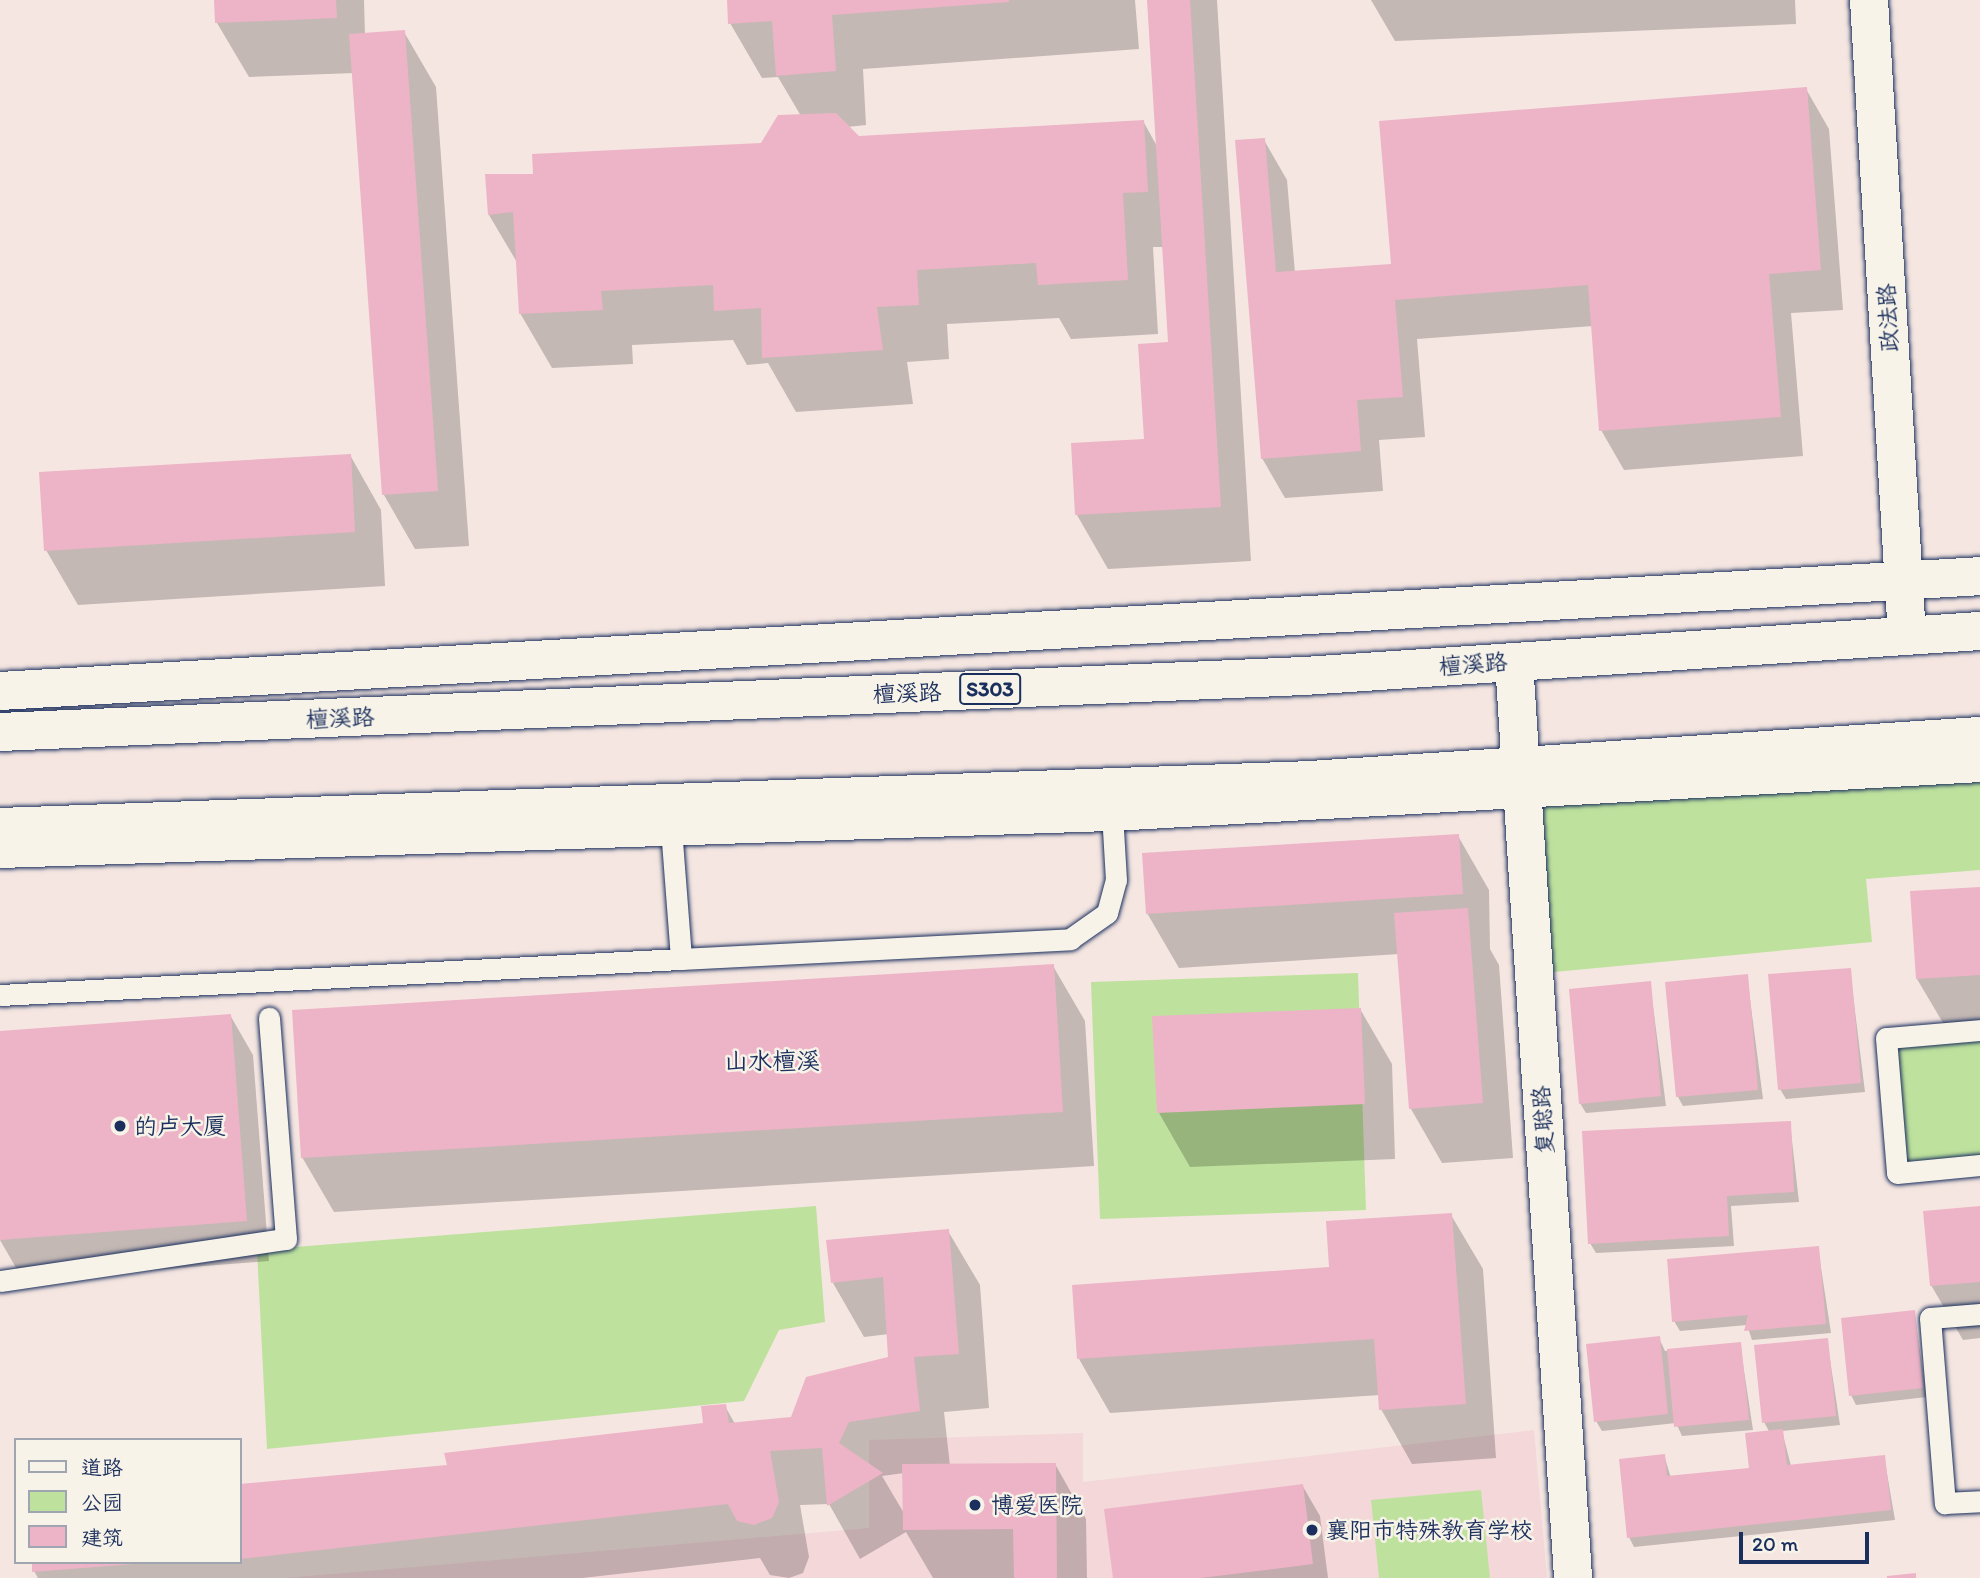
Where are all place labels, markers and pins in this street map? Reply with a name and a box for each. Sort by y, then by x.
place label: 的卢大厦 [134,1112,226,1140]
marker: 的卢大厦 [112,1118,128,1134]
place label: 博爱医院 [991,1491,1083,1519]
marker: 博爱医院 [965,1495,985,1515]
place label: 襄阳市特殊教育学校 [1326,1516,1533,1544]
marker: 襄阳市特殊教育学校 [1304,1522,1320,1538]

